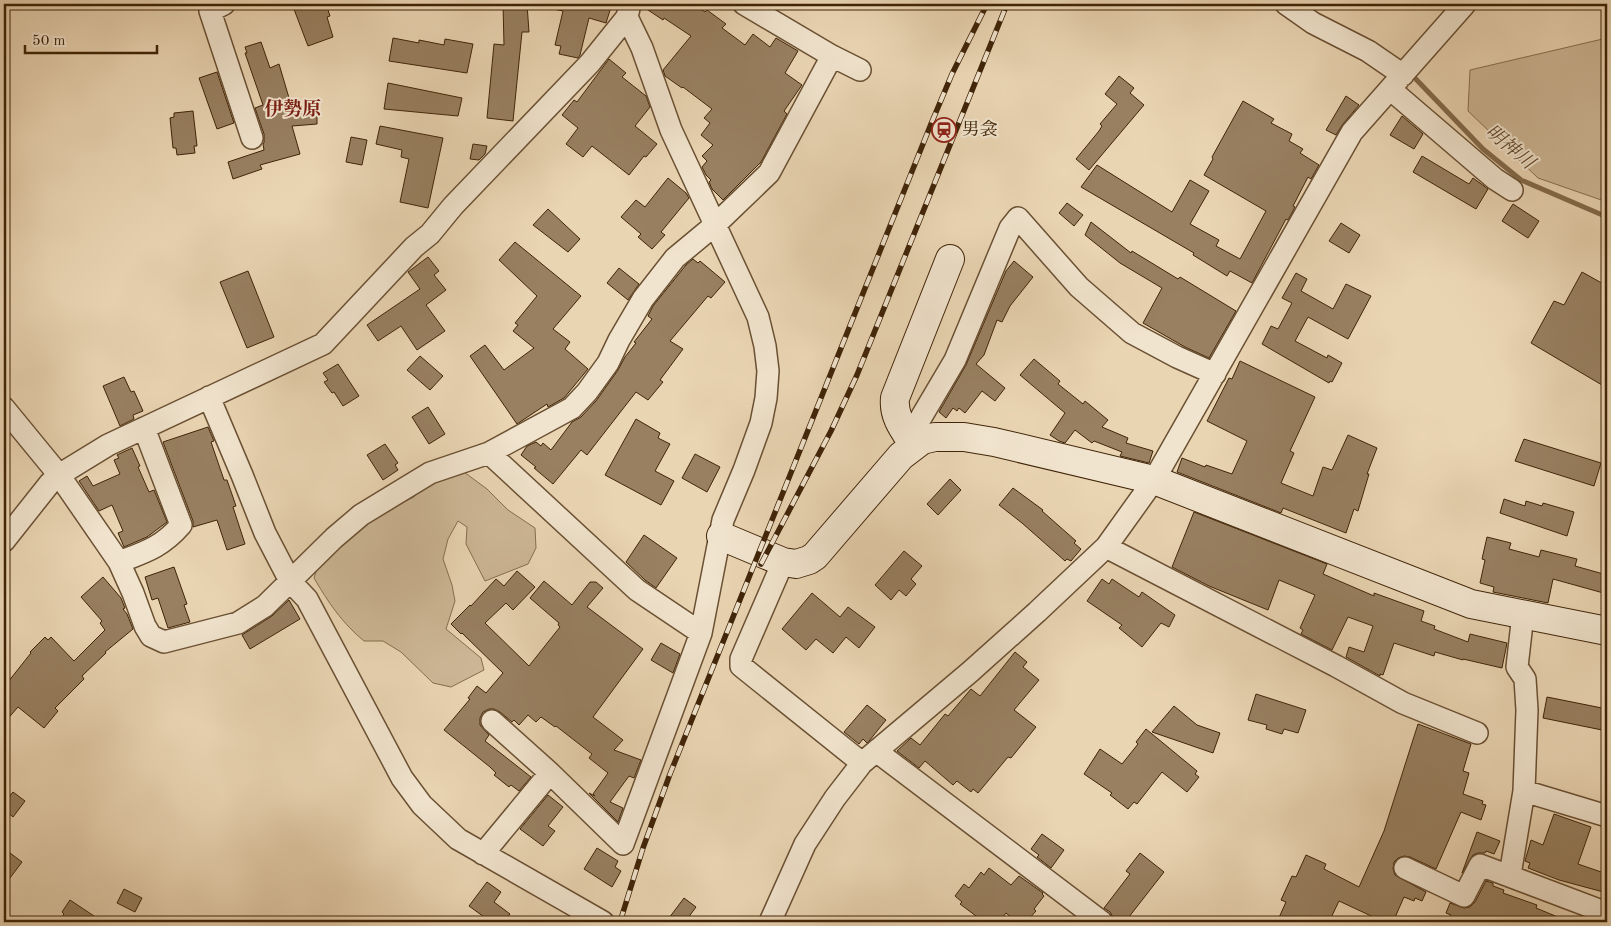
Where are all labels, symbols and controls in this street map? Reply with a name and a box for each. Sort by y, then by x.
scale bar [25,22,158,54]
text: 50 m [32,34,66,49]
district label: 伊勢原 [264,98,322,120]
station icon: 男衾 [931,117,957,143]
place label: 男衾 [962,119,998,139]
water label: 明神川 [1481,121,1540,175]

